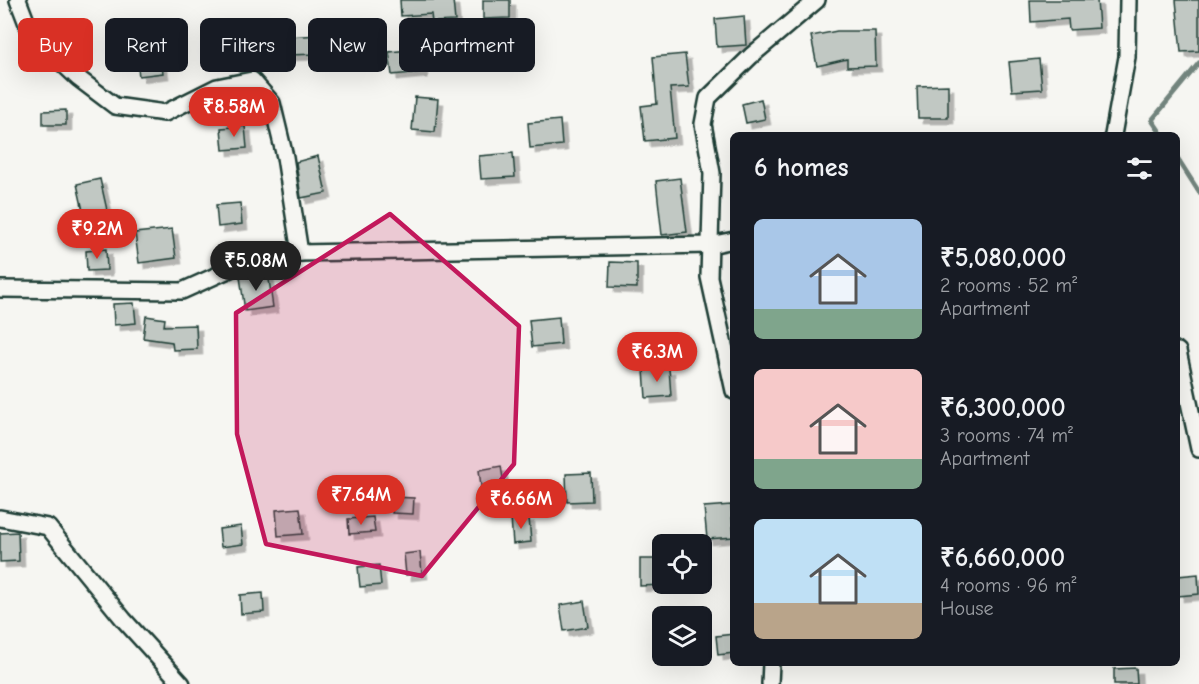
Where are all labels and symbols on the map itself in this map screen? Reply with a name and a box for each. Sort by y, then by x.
pin: ₹8.58M [185,87,283,138]
pin: ₹9.2M [55,209,139,260]
pin: ₹5.08M [207,241,305,292]
pin: ₹6.3M [615,332,699,383]
pin: ₹7.64M [312,475,410,526]
pin: ₹6.66M [472,479,570,530]

